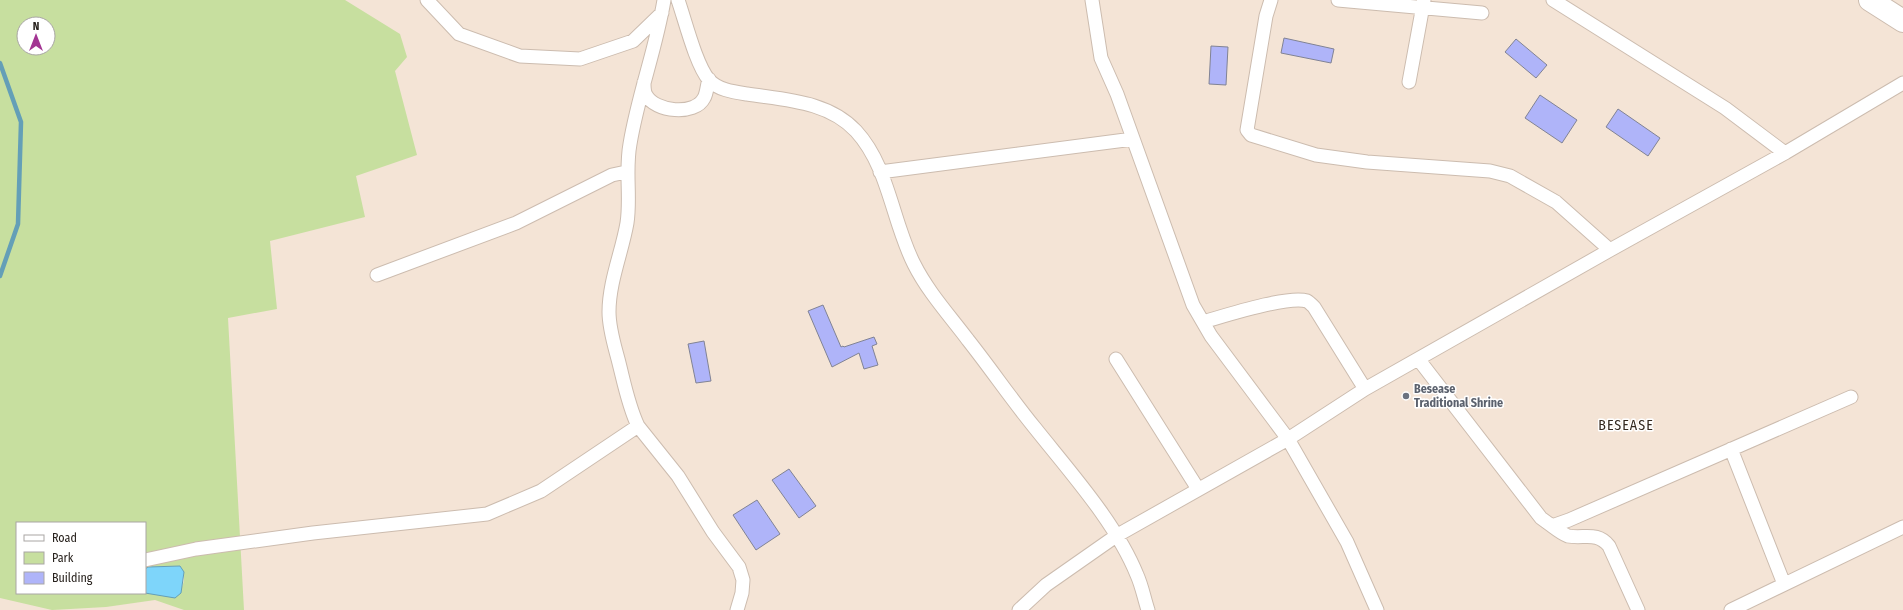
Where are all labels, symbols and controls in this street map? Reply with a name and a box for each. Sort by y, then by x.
north arrow [16,16,56,56]
text: N [33,20,39,33]
place label: Besease Traditional Shrine [1414,382,1503,410]
marker: Besease Traditional Shrine [1401,391,1411,401]
district label: BESEASE [1598,417,1654,434]
legend [16,522,146,594]
text: Road [52,531,77,545]
text: Park [52,551,74,565]
text: Building [52,571,93,585]

